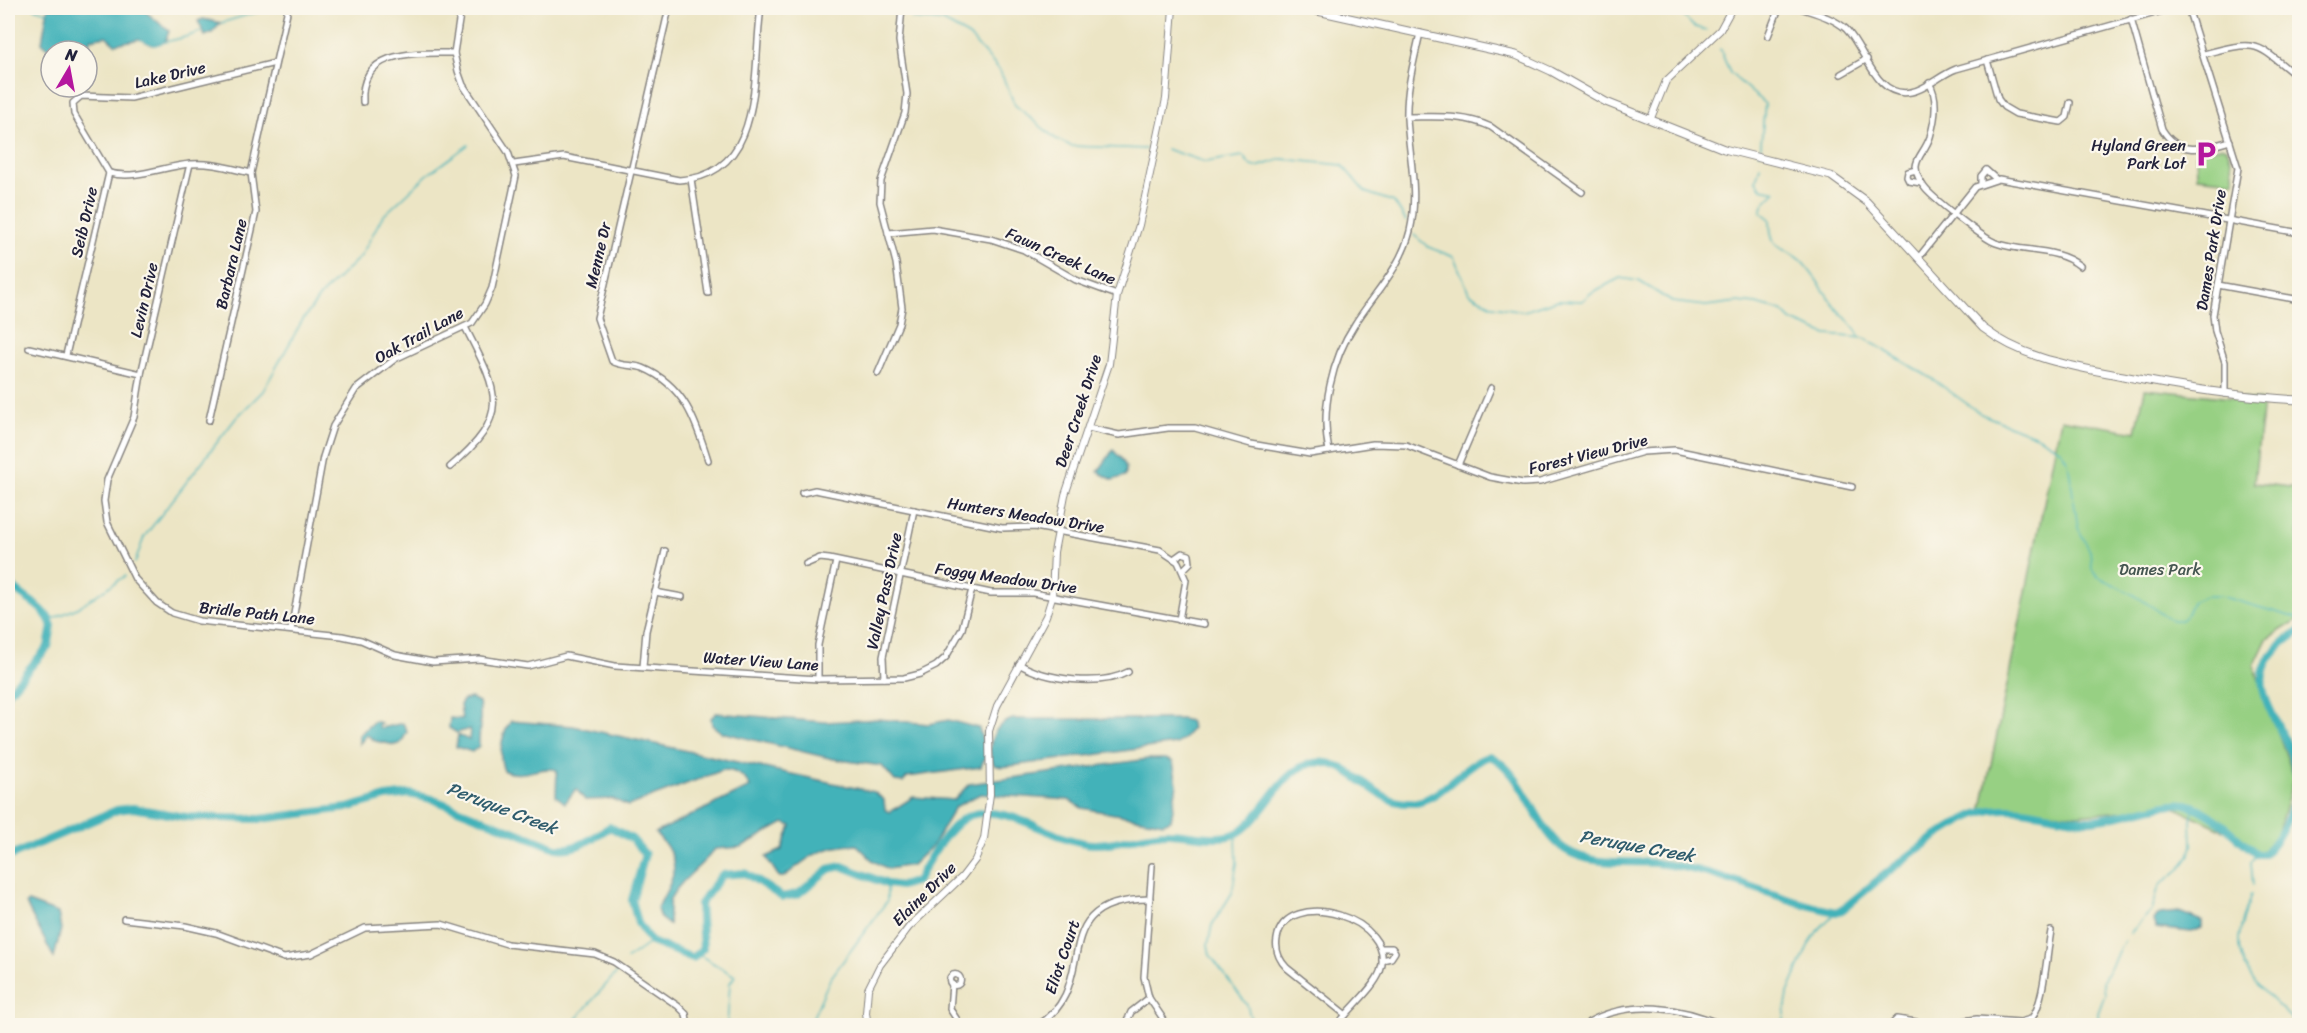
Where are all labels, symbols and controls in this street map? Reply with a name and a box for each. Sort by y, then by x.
north arrow [39,39,99,99]
text: N [63,39,80,70]
street label: Lake Drive [131,53,209,97]
place label: Hyland Green Park Lot [2091,131,2187,178]
parking icon: Hyland Green Park Lot [2191,139,2221,169]
street label: Seib Drive [62,184,106,260]
street label: Dames Park Drive [2187,187,2235,313]
street label: Barbara Lane [206,216,256,312]
street label: Menne Dr [576,218,620,291]
street label: Fawn Creek Lane [1001,219,1121,293]
street label: Levin Drive [121,259,167,341]
street label: Oak Trail Lane [369,298,469,372]
street label: Deer Creek Drive [1046,350,1110,471]
street label: Forest View Drive [1525,425,1651,483]
street label: Hunters Meadow Drive [945,488,1107,542]
street label: Valley Pass Drive [857,530,911,652]
street label: Foggy Meadow Drive [933,554,1079,602]
park label: Dames Park [2119,555,2202,584]
street label: Bridle Path Lane [198,593,316,633]
street label: Water View Lane [702,643,820,680]
water label: Peruque Creek [442,772,564,845]
water label: Peruque Creek [1577,820,1699,872]
street label: Elaine Drive [885,855,963,933]
street label: Eliot Court [1036,916,1088,998]

